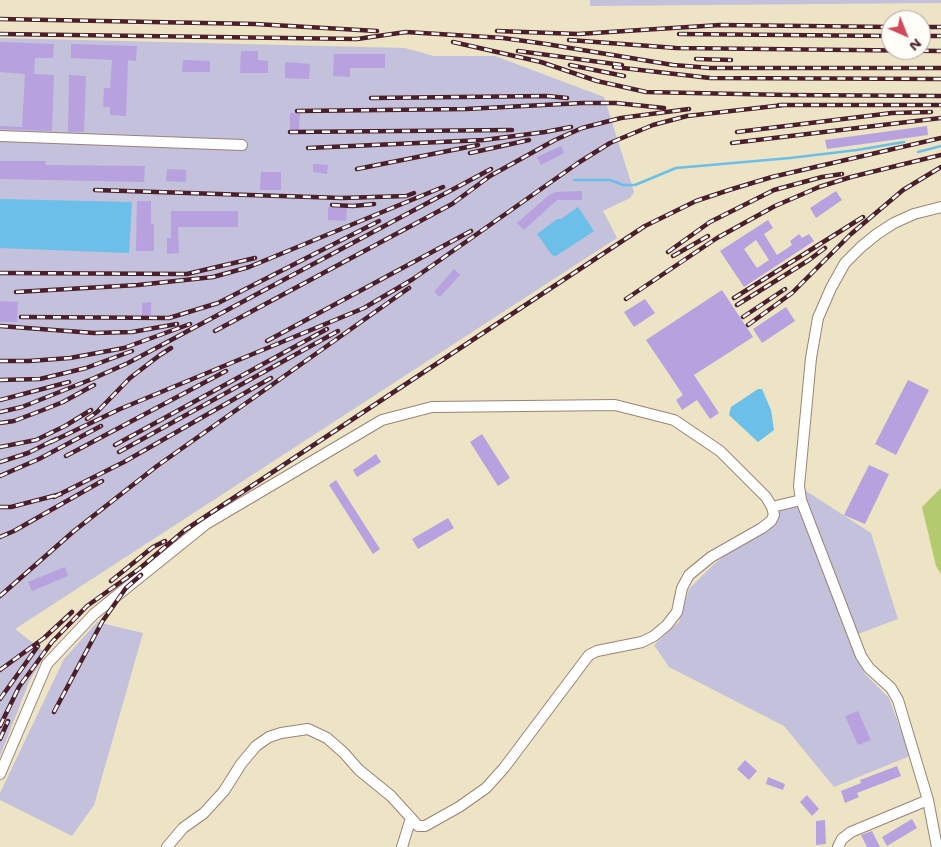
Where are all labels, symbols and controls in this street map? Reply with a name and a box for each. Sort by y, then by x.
north arrow [881,10,931,60]
text: N [905,35,926,55]

